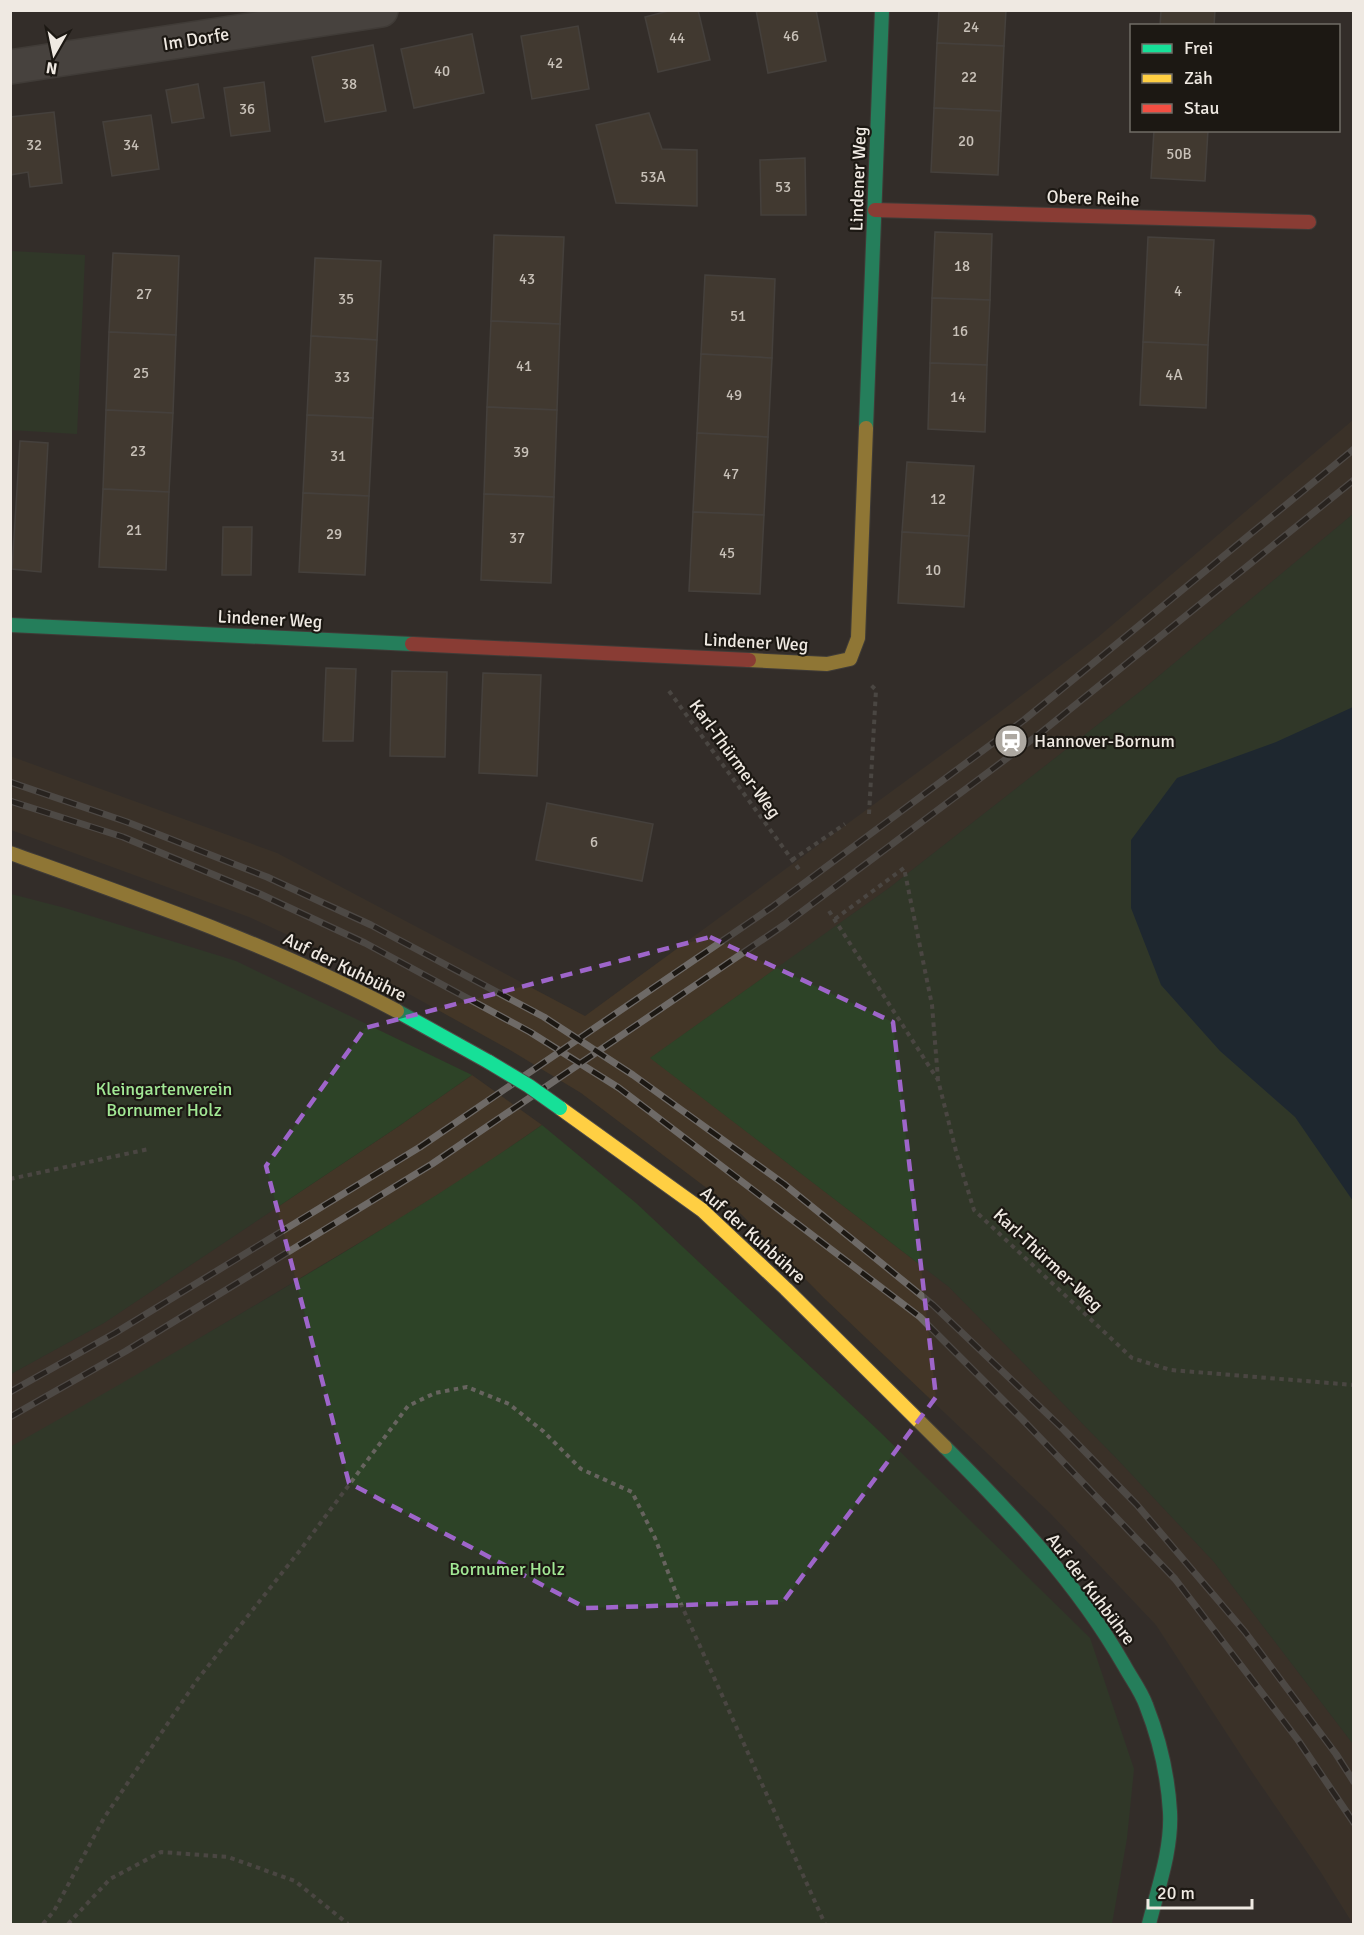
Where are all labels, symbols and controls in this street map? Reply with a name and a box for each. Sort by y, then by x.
house number: 24 [963,18,979,36]
street label: Im Dorfe [161,23,231,55]
north arrow [24,24,84,84]
legend [1130,24,1340,132]
house number: 46 [783,27,799,45]
house number: 44 [669,29,685,47]
text: Frei [1184,37,1213,59]
house number: 42 [547,54,563,72]
text: N [45,57,59,79]
house number: 40 [434,62,450,80]
text: Zäh [1184,67,1213,89]
house number: 22 [961,68,977,86]
house number: 38 [341,75,357,93]
text: Stau [1184,97,1219,119]
house number: 36 [239,100,255,118]
street label: Lindener Weg [845,126,871,232]
house number: 20 [958,132,974,150]
house number: 32 [26,136,42,154]
house number: 34 [123,136,139,154]
house number: 50B [1166,145,1192,163]
house number: 53A [640,168,666,186]
house number: 53 [775,178,791,196]
street label: Obere Reihe [1046,185,1140,211]
house number: 18 [954,257,970,275]
house number: 43 [519,270,535,288]
house number: 4 [1174,282,1182,300]
house number: 27 [136,285,152,303]
house number: 35 [338,290,354,308]
house number: 51 [730,307,746,325]
house number: 16 [952,322,968,340]
house number: 41 [516,357,532,375]
house number: 25 [133,364,149,382]
house number: 4A [1165,366,1183,384]
house number: 33 [334,368,350,386]
house number: 49 [726,386,742,404]
house number: 14 [950,388,966,406]
house number: 23 [130,442,146,460]
house number: 39 [513,443,529,461]
house number: 31 [330,447,346,465]
house number: 47 [723,465,739,483]
house number: 12 [930,490,946,508]
house number: 21 [126,521,142,539]
house number: 29 [326,525,342,543]
house number: 37 [509,529,525,547]
house number: 45 [719,544,735,562]
house number: 10 [925,561,941,579]
street label: Lindener Weg [217,605,323,633]
street label: Lindener Weg [703,628,809,656]
street label: Karl-Thürmer-Weg [685,695,785,823]
station icon: Hannover-Bornum [993,723,1029,759]
place label: Hannover-Bornum [1034,730,1175,752]
house number: 6 [590,833,598,851]
street label: Auf der Kuhbühre [280,928,410,1006]
park label: Kleingartenverein Bornumer Holz [96,1078,232,1121]
street label: Auf der Kuhbühre [696,1182,810,1288]
street label: Karl-Thürmer-Weg [989,1204,1107,1316]
street label: Auf der Kuhbühre [1042,1529,1140,1649]
park label: Bornumer Holz [449,1558,565,1580]
scale bar [1148,1872,1252,1910]
text: 20 m [1157,1882,1195,1904]

